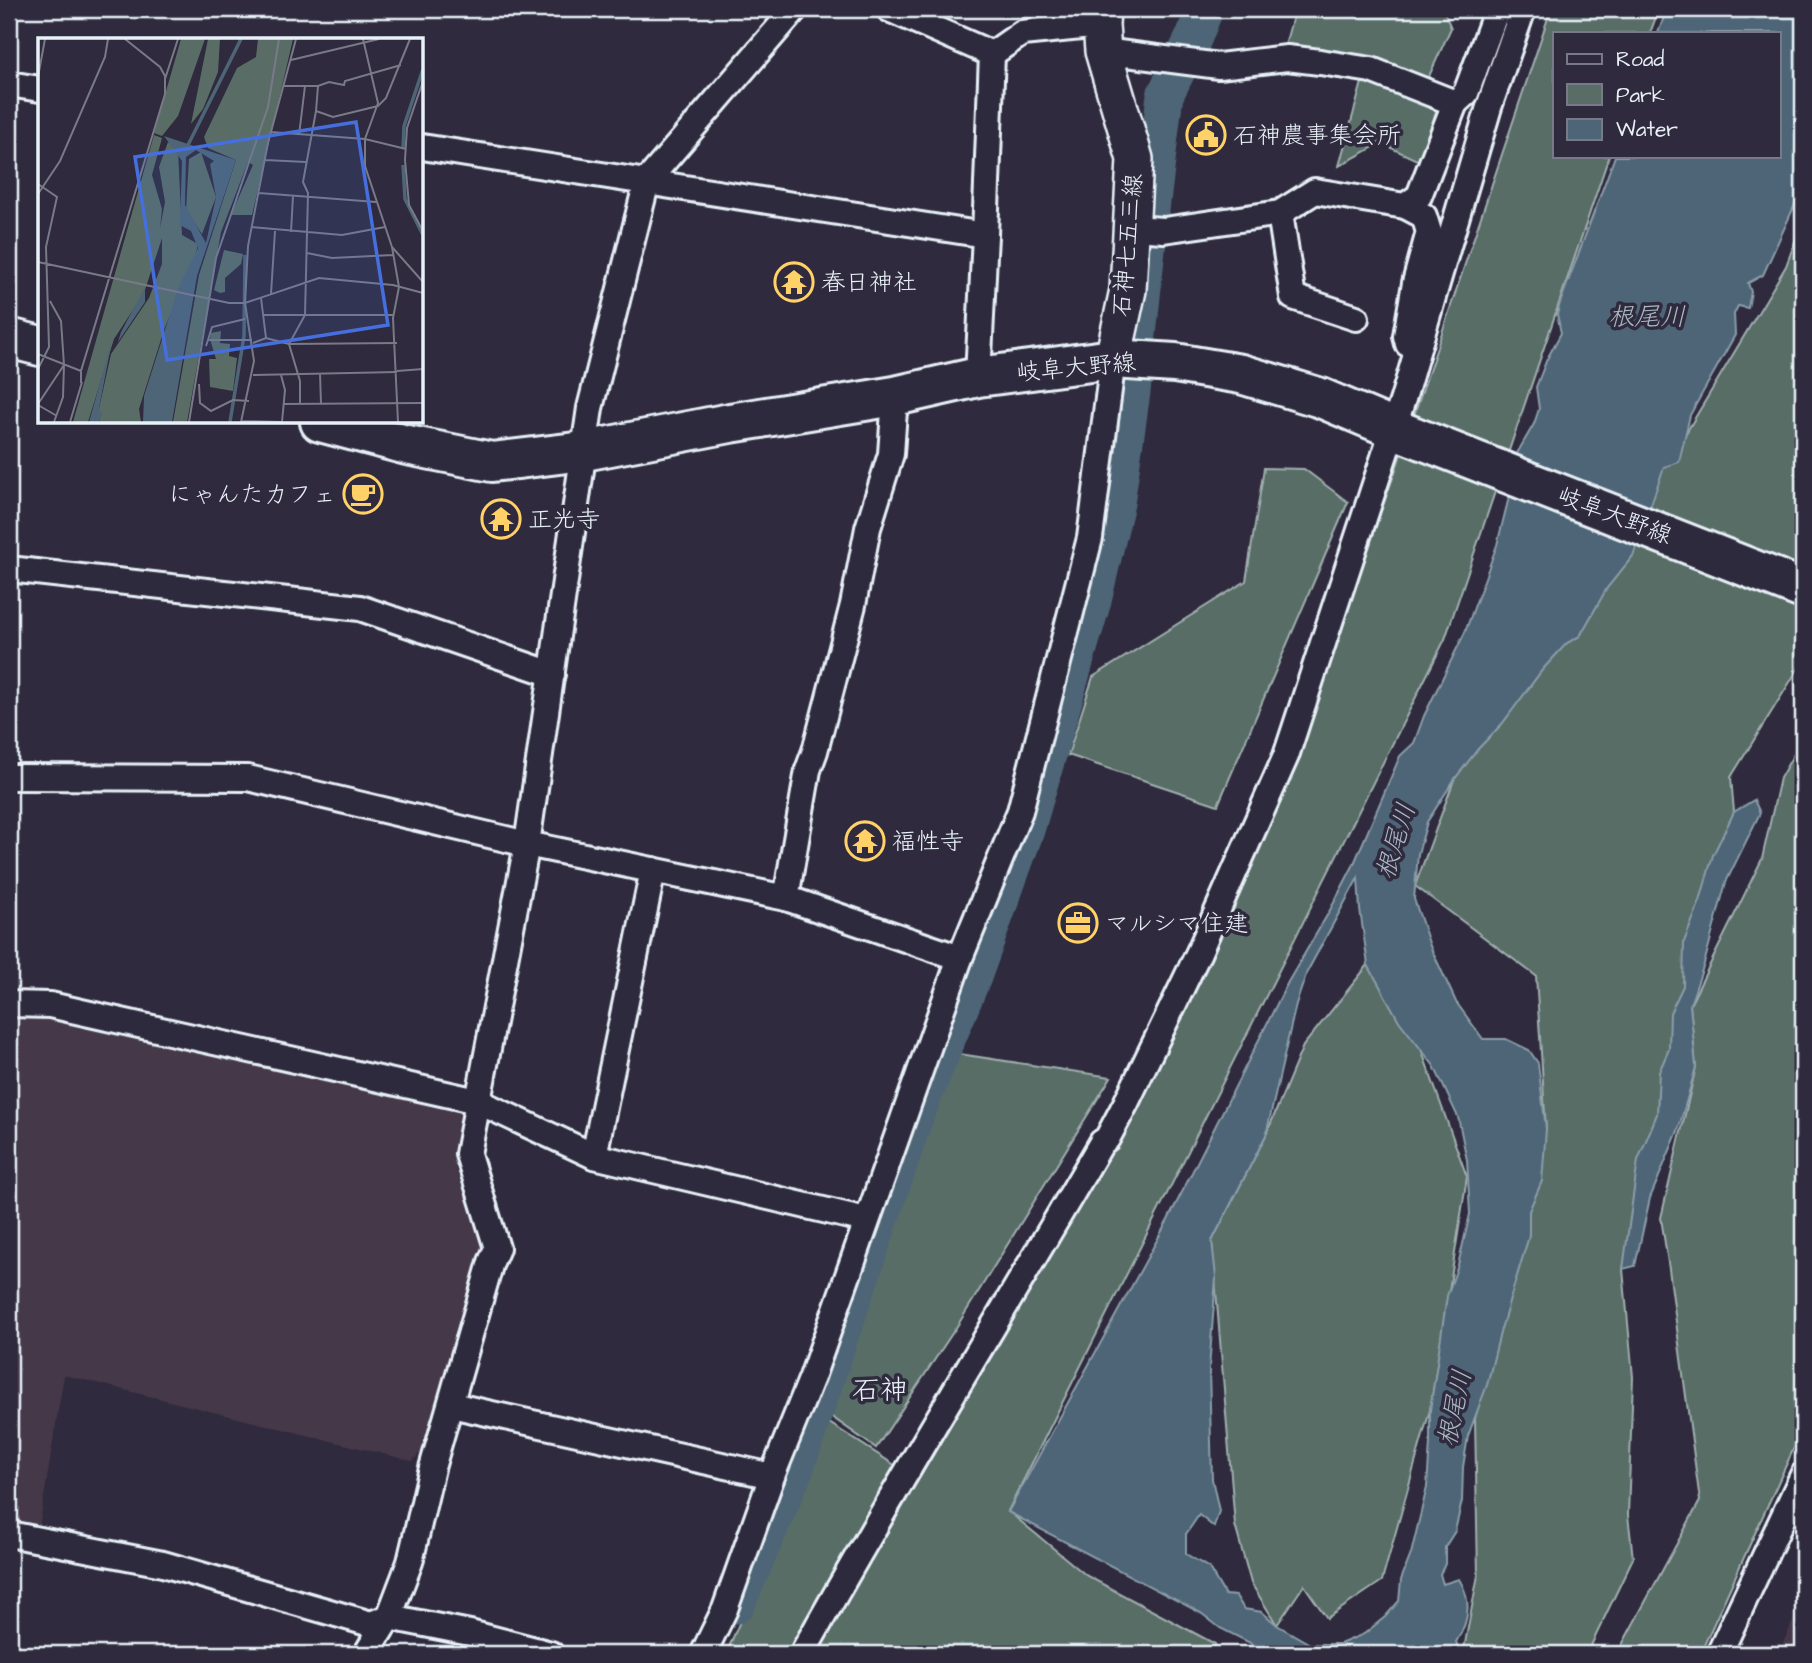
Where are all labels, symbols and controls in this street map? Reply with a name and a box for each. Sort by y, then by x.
legend [1553,32,1780,158]
inset map [38,38,424,424]
text: Road [1616,45,1664,74]
text: Park [1616,81,1665,110]
public building icon: 石神農事集会所 [1185,114,1227,156]
text: Water [1616,115,1678,144]
place label: 石神農事集会所 [1233,119,1401,153]
street label: 石神七五三線 [1105,172,1151,318]
temple icon: 春日神社 [773,261,815,303]
place label: 春日神社 [821,266,917,300]
water label: 根尾川 [1608,299,1686,335]
street label: 岐阜大野線 [1015,346,1137,390]
cafe icon: にゃんたカフェ [342,473,384,515]
place label: にゃんたカフェ [168,478,336,512]
street label: 岐阜大野線 [1553,479,1677,553]
temple icon: 正光寺 [480,498,522,540]
place label: 正光寺 [528,503,600,537]
water label: 根尾川 [1367,799,1425,884]
temple icon: 福性寺 [844,820,886,862]
place label: 福性寺 [892,825,964,859]
office icon: マルシマ住建 [1057,902,1099,944]
place label: マルシマ住建 [1105,907,1249,941]
water label: 根尾川 [1429,1366,1481,1450]
district label: 石神 [852,1371,908,1410]

